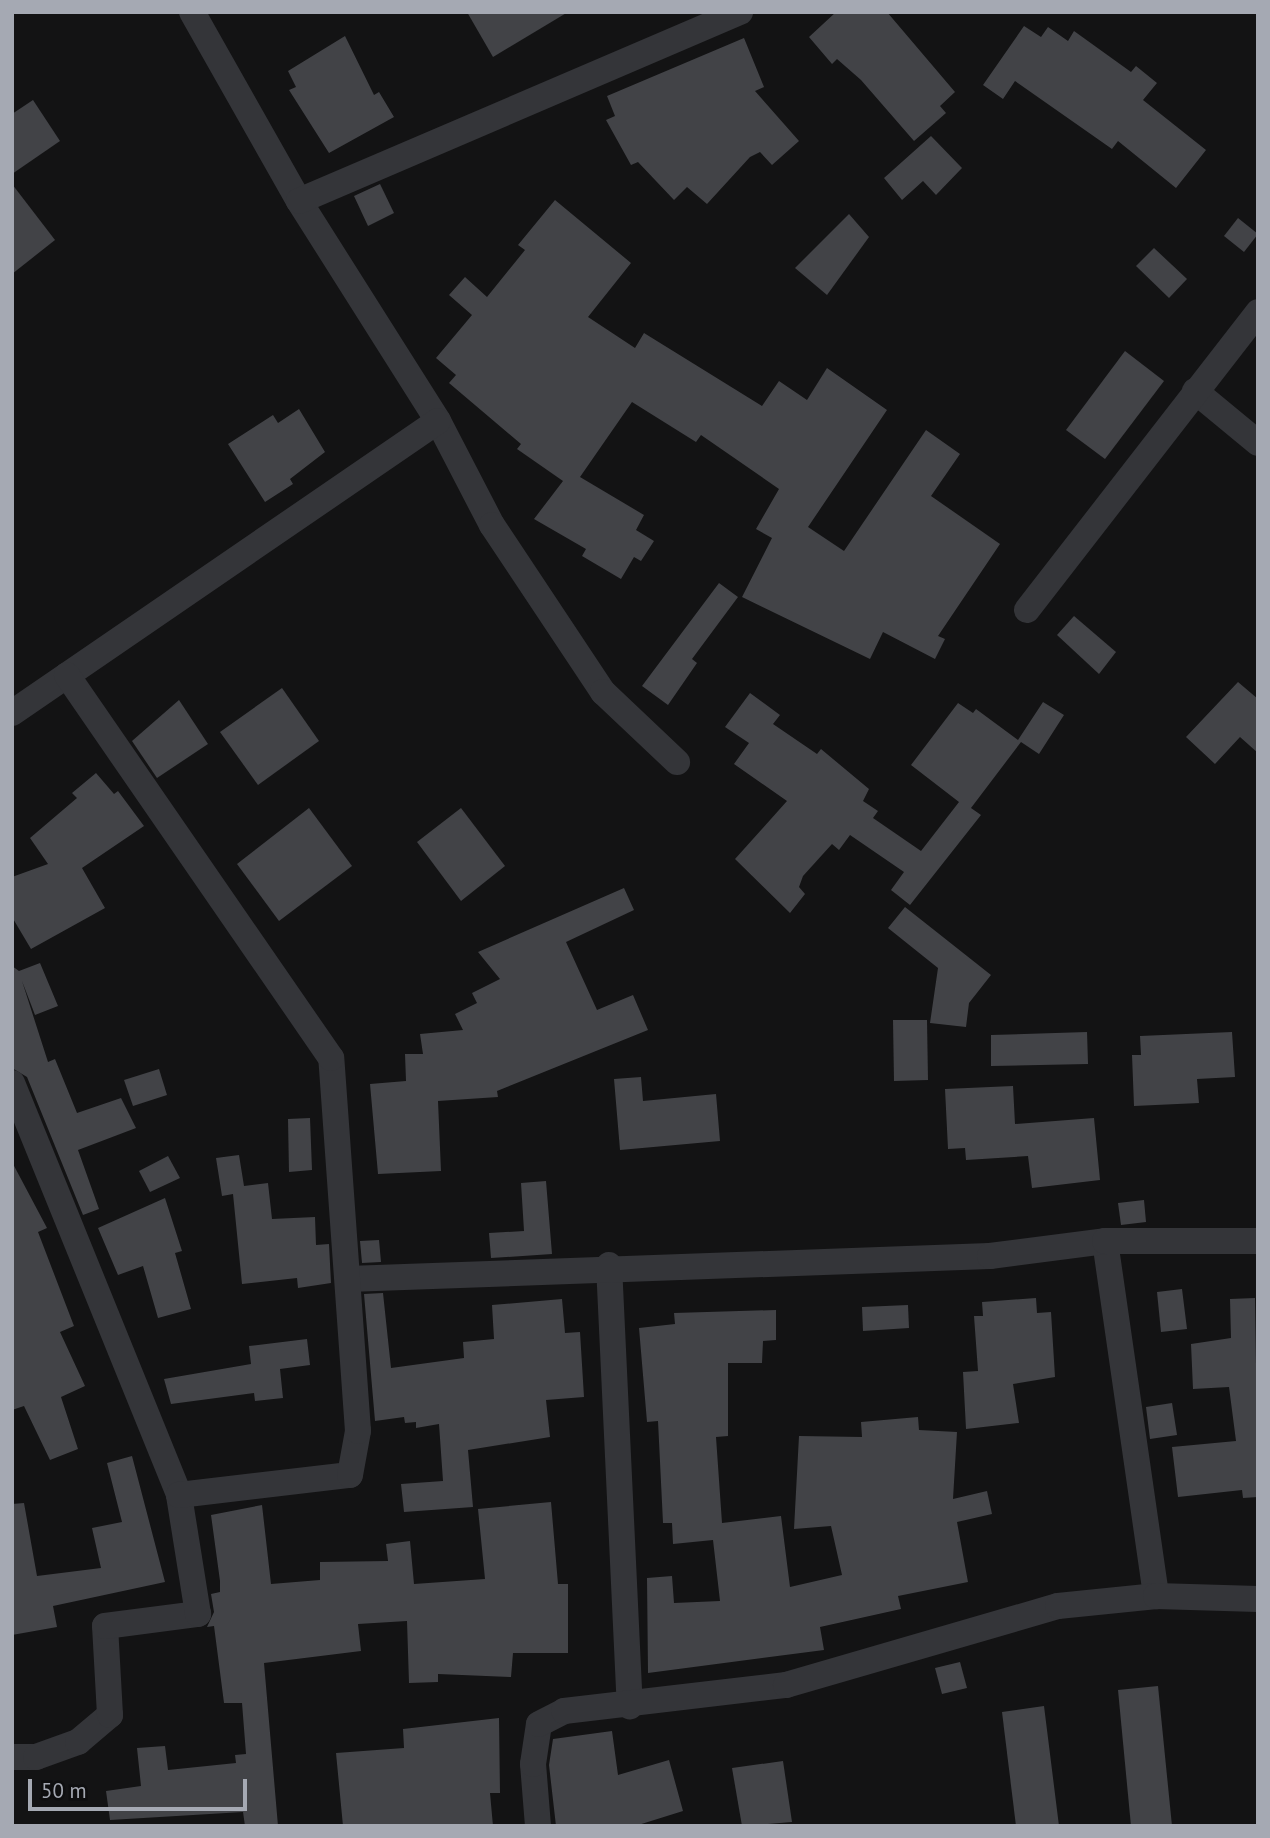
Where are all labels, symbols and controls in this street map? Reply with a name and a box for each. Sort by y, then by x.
scale bar [32,1764,250,1808]
text: 50 m [41,1777,87,1804]

